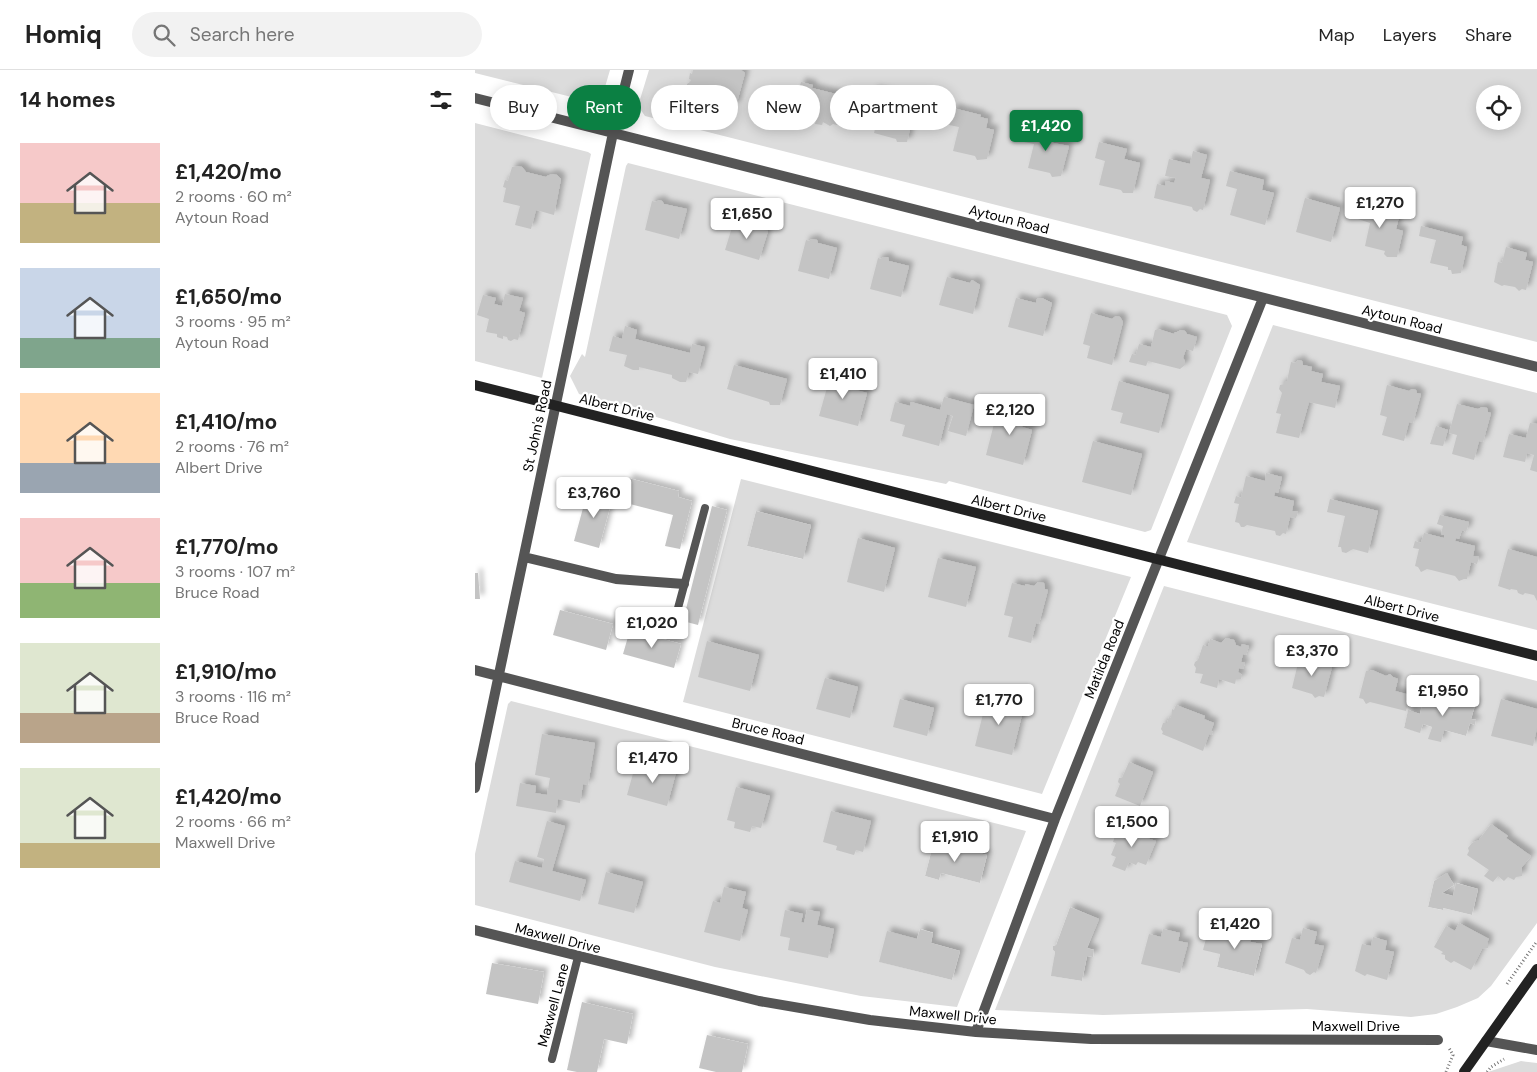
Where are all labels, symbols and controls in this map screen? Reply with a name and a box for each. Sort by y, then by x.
search box [132,12,482,57]
text: Homiq [25,19,102,50]
icon: search [150,21,178,49]
text: Search here [190,22,295,47]
text: Map [1319,23,1355,47]
text: Layers [1383,23,1437,47]
text: Share [1465,23,1512,47]
chip: Buy [490,85,557,130]
chip: Rent [567,85,641,130]
chip: Filters [651,85,738,130]
chip: New [748,85,820,130]
chip: Apartment [830,85,956,130]
map controls [1476,85,1521,130]
button: locate [1476,85,1521,130]
text: 14 homes [20,86,116,114]
icon: filters [427,86,455,114]
pin: £1,420 [1005,109,1087,152]
text: £1,420 [1021,115,1071,136]
text: £1,420/mo [175,158,282,186]
icon: home [60,163,120,223]
text: 2 rooms · 60 m² [175,186,292,207]
pin: £1,270 [1339,186,1421,229]
text: £1,270 [1356,192,1404,213]
pin: £1,650 [706,198,788,240]
street label: Aytoun Road [967,200,1051,238]
text: £1,650 [722,203,772,224]
text: Aytoun Road [175,207,269,228]
text: £1,650/mo [175,283,282,311]
icon: home [60,288,120,348]
street label: Aytoun Road [1360,300,1444,338]
text: 3 rooms · 95 m² [175,311,291,332]
text: Aytoun Road [175,332,269,353]
pin: £1,410 [802,358,884,400]
text: £1,410 [819,363,867,384]
street label: St John's Road [518,378,556,474]
street label: Albert Drive [578,389,656,425]
pin: £2,120 [969,394,1051,436]
text: £2,120 [985,399,1035,420]
text: £1,410/mo [175,408,277,436]
icon: home [60,413,120,473]
text: 2 rooms · 76 m² [175,436,289,457]
text: Albert Drive [175,457,263,478]
pin: £3,760 [553,476,635,519]
text: £3,760 [567,482,621,503]
street label: Albert Drive [970,490,1048,526]
text: £1,770/mo [175,533,279,561]
icon: home [60,538,120,598]
text: 3 rooms · 107 m² [175,561,295,582]
text: Bruce Road [175,582,259,603]
street label: Albert Drive [1363,590,1441,626]
pin: £1,020 [611,606,693,649]
text: £1,020 [626,612,678,633]
street label: Matilda Road [1080,617,1128,701]
pin: £3,370 [1271,634,1353,677]
text: £3,370 [1286,640,1338,661]
text: £1,910/mo [175,658,277,686]
icon: home [60,663,120,723]
pin: £1,950 [1402,674,1484,717]
text: £1,950 [1417,680,1469,701]
pin: £1,770 [958,684,1040,726]
text: 3 rooms · 116 m² [175,686,291,707]
text: £1,770 [975,689,1023,710]
text: Bruce Road [175,707,259,728]
street label: Bruce Road [730,713,806,749]
pin: £1,470 [612,742,694,784]
text: £1,470 [628,747,678,768]
text: £1,420/mo [175,783,282,811]
icon: home [60,788,120,848]
pin: £1,500 [1091,806,1173,848]
text: 2 rooms · 66 m² [175,811,291,832]
text: £1,500 [1106,811,1158,832]
pin: £1,910 [914,820,996,863]
text: £1,910 [932,826,978,847]
text: Maxwell Drive [175,832,275,853]
pin: £1,420 [1194,908,1276,950]
text: £1,420 [1210,913,1260,934]
street label: Maxwell Drive [513,919,603,957]
street label: Maxwell Lane [533,961,573,1049]
street label: Maxwell Drive [908,1001,998,1029]
street label: Maxwell Drive [1312,1017,1400,1035]

